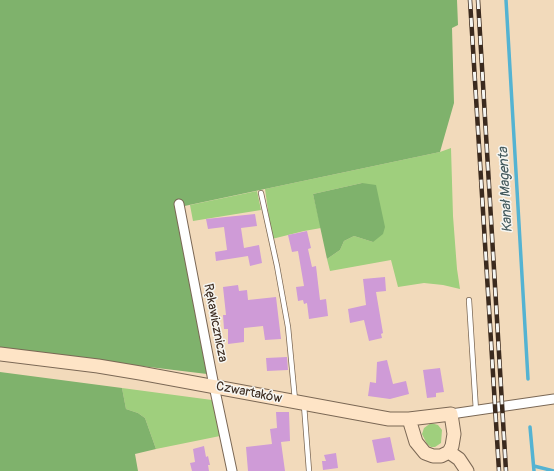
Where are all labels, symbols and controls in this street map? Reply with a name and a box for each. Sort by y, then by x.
water label: Kanał Magenta [495,147,517,233]
street label: Rękawicznicza [200,282,230,364]
street label: Czwartaków [215,379,283,407]

